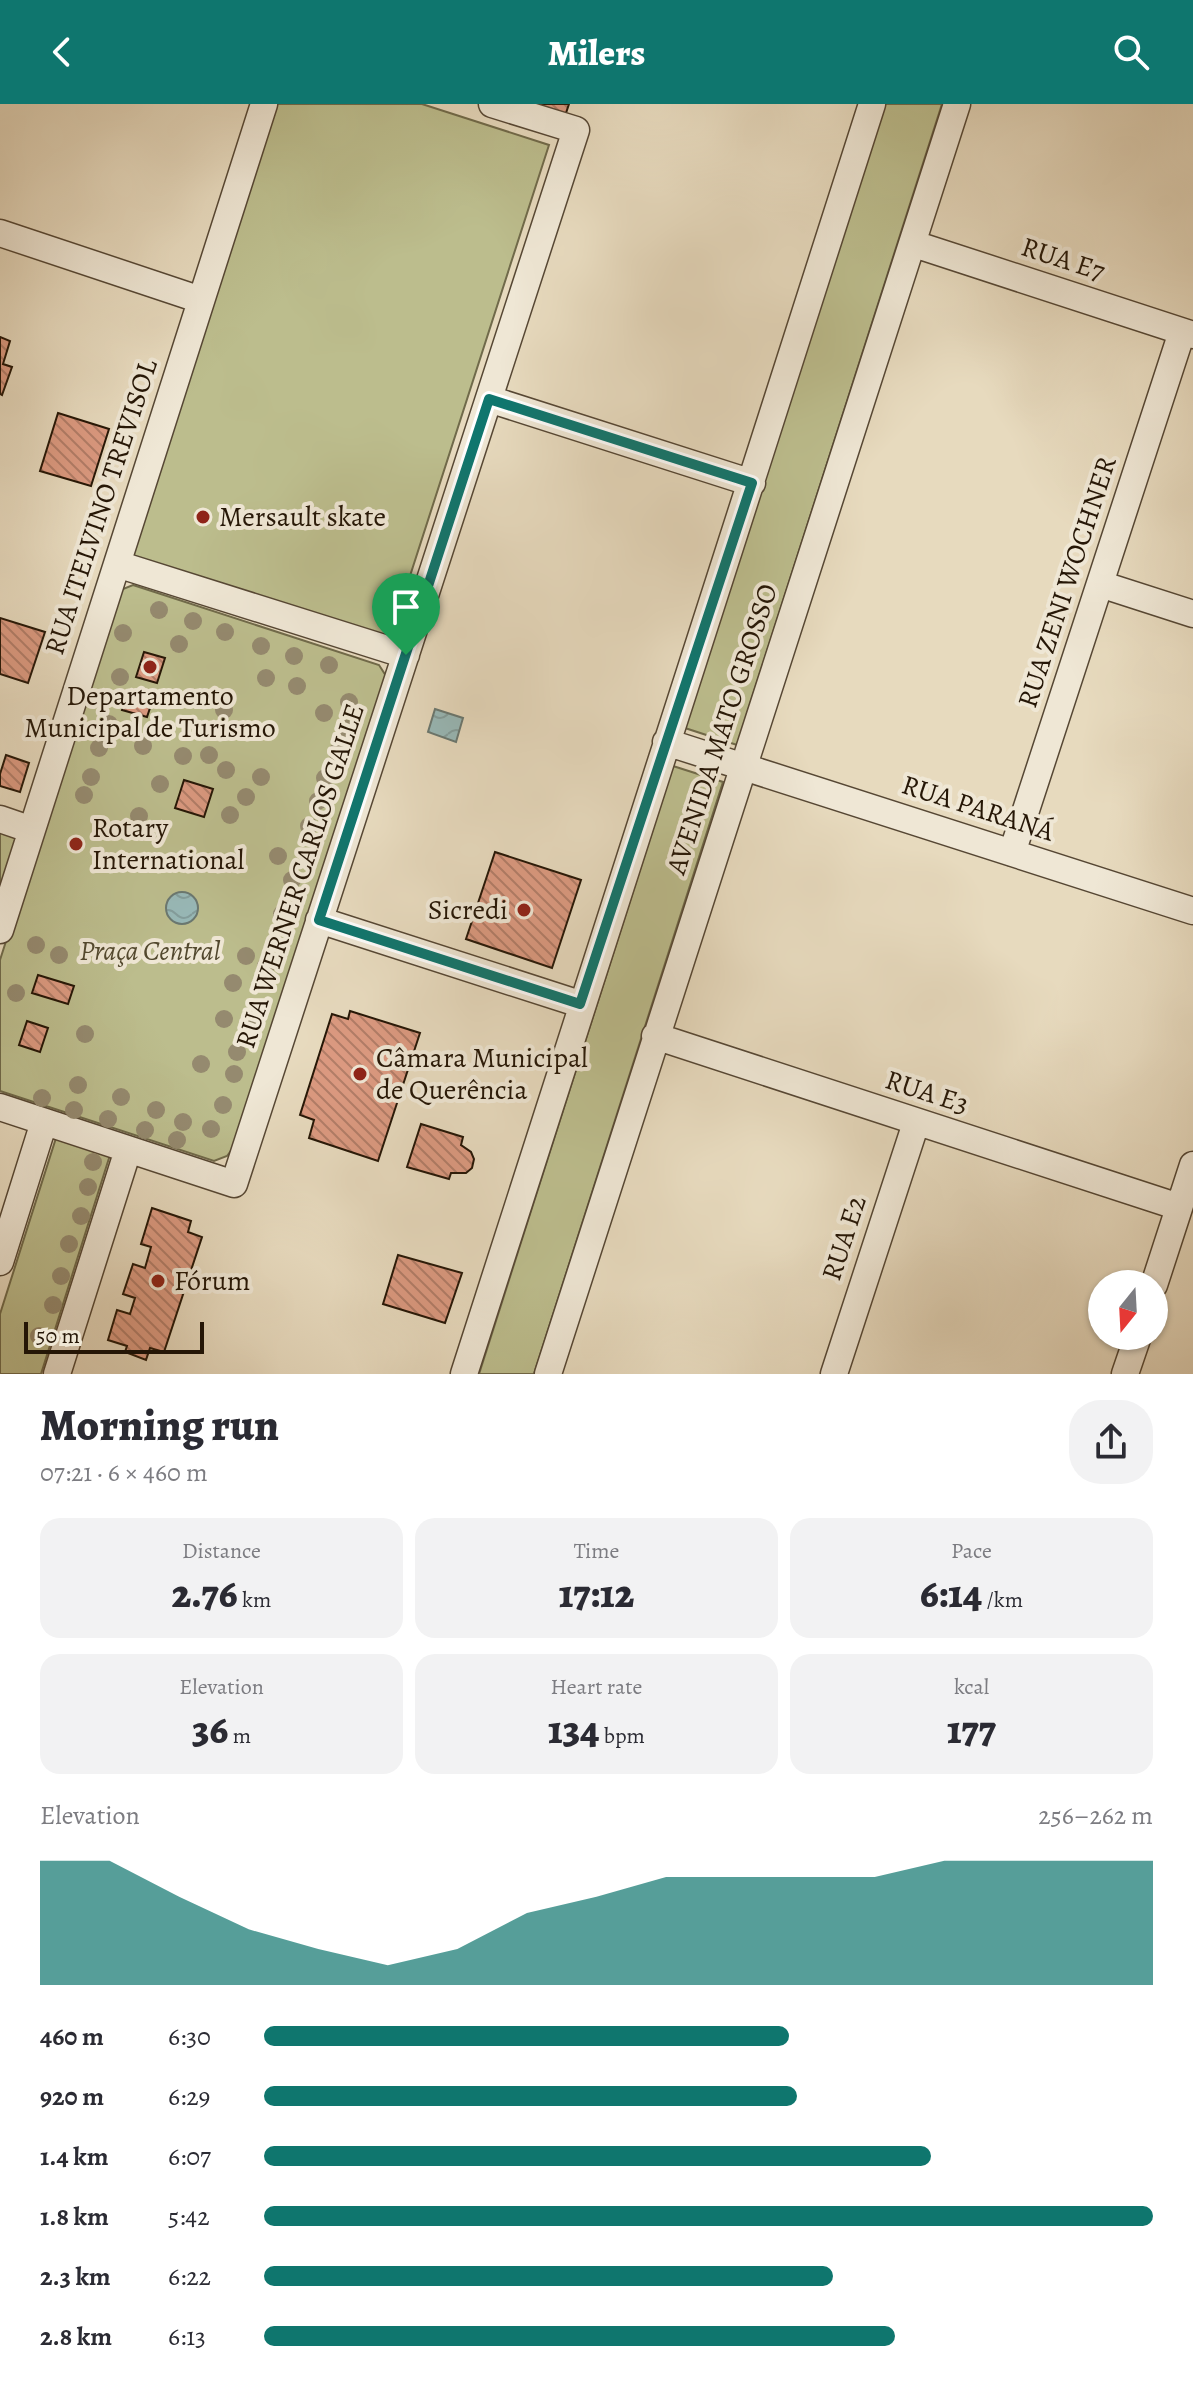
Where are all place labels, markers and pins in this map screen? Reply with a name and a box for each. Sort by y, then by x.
place label: Mersault skate [219,498,386,536]
marker: Mersault skate [194,508,212,526]
pin [372,573,440,655]
marker: Departamento Municipal de Turismo [141,658,159,676]
place label: Departamento Municipal de Turismo [24,677,276,747]
place label: Rotary International [92,809,245,879]
marker: Rotary International [67,835,85,853]
place label: Sicredi [428,891,508,929]
marker: Sicredi [515,901,533,919]
place label: Câmara Municipal de Querência [376,1039,588,1109]
marker: Câmara Municipal de Querência [351,1065,369,1083]
place label: Fórum [174,1262,250,1300]
marker: Fórum [149,1272,167,1290]

